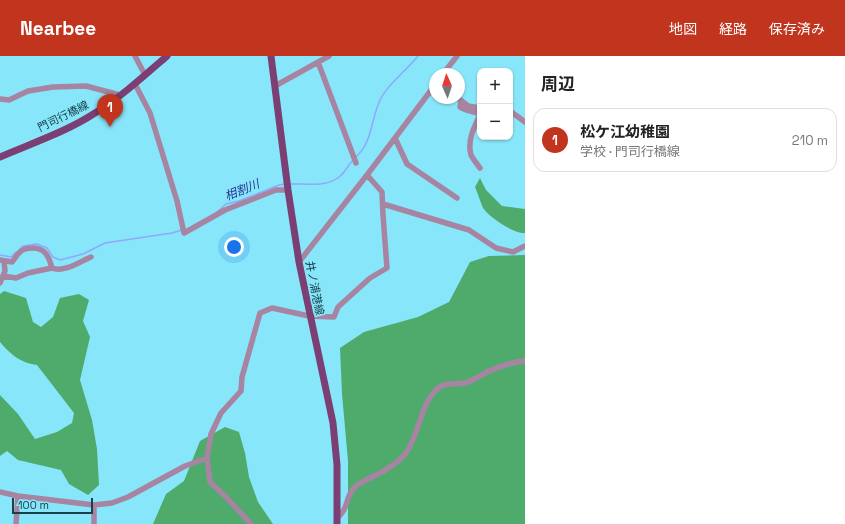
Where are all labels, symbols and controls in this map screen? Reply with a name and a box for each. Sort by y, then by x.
text: Nearbee [20,16,96,41]
text: 地図 [669,20,697,38]
text: 経路 [719,20,747,38]
text: 保存済み [769,20,825,38]
north arrow [429,68,465,104]
map controls [477,68,513,140]
button: + [477,68,513,104]
text: 周辺 [541,73,575,95]
pin: 1 [97,94,123,127]
street label: 門司行橋線 [35,98,91,134]
button: − [477,104,513,140]
text: 松ケ江幼稚園 [580,122,670,141]
text: 1 [552,132,558,149]
text: 210 m [792,132,828,149]
text: 学校 · 門司行橋線 [580,143,680,160]
water label: 相割川 [222,175,264,204]
your location [224,237,244,257]
street label: 井ノ浦港線 [303,260,327,316]
scale bar [12,496,93,515]
text: 100 m [18,498,49,512]

